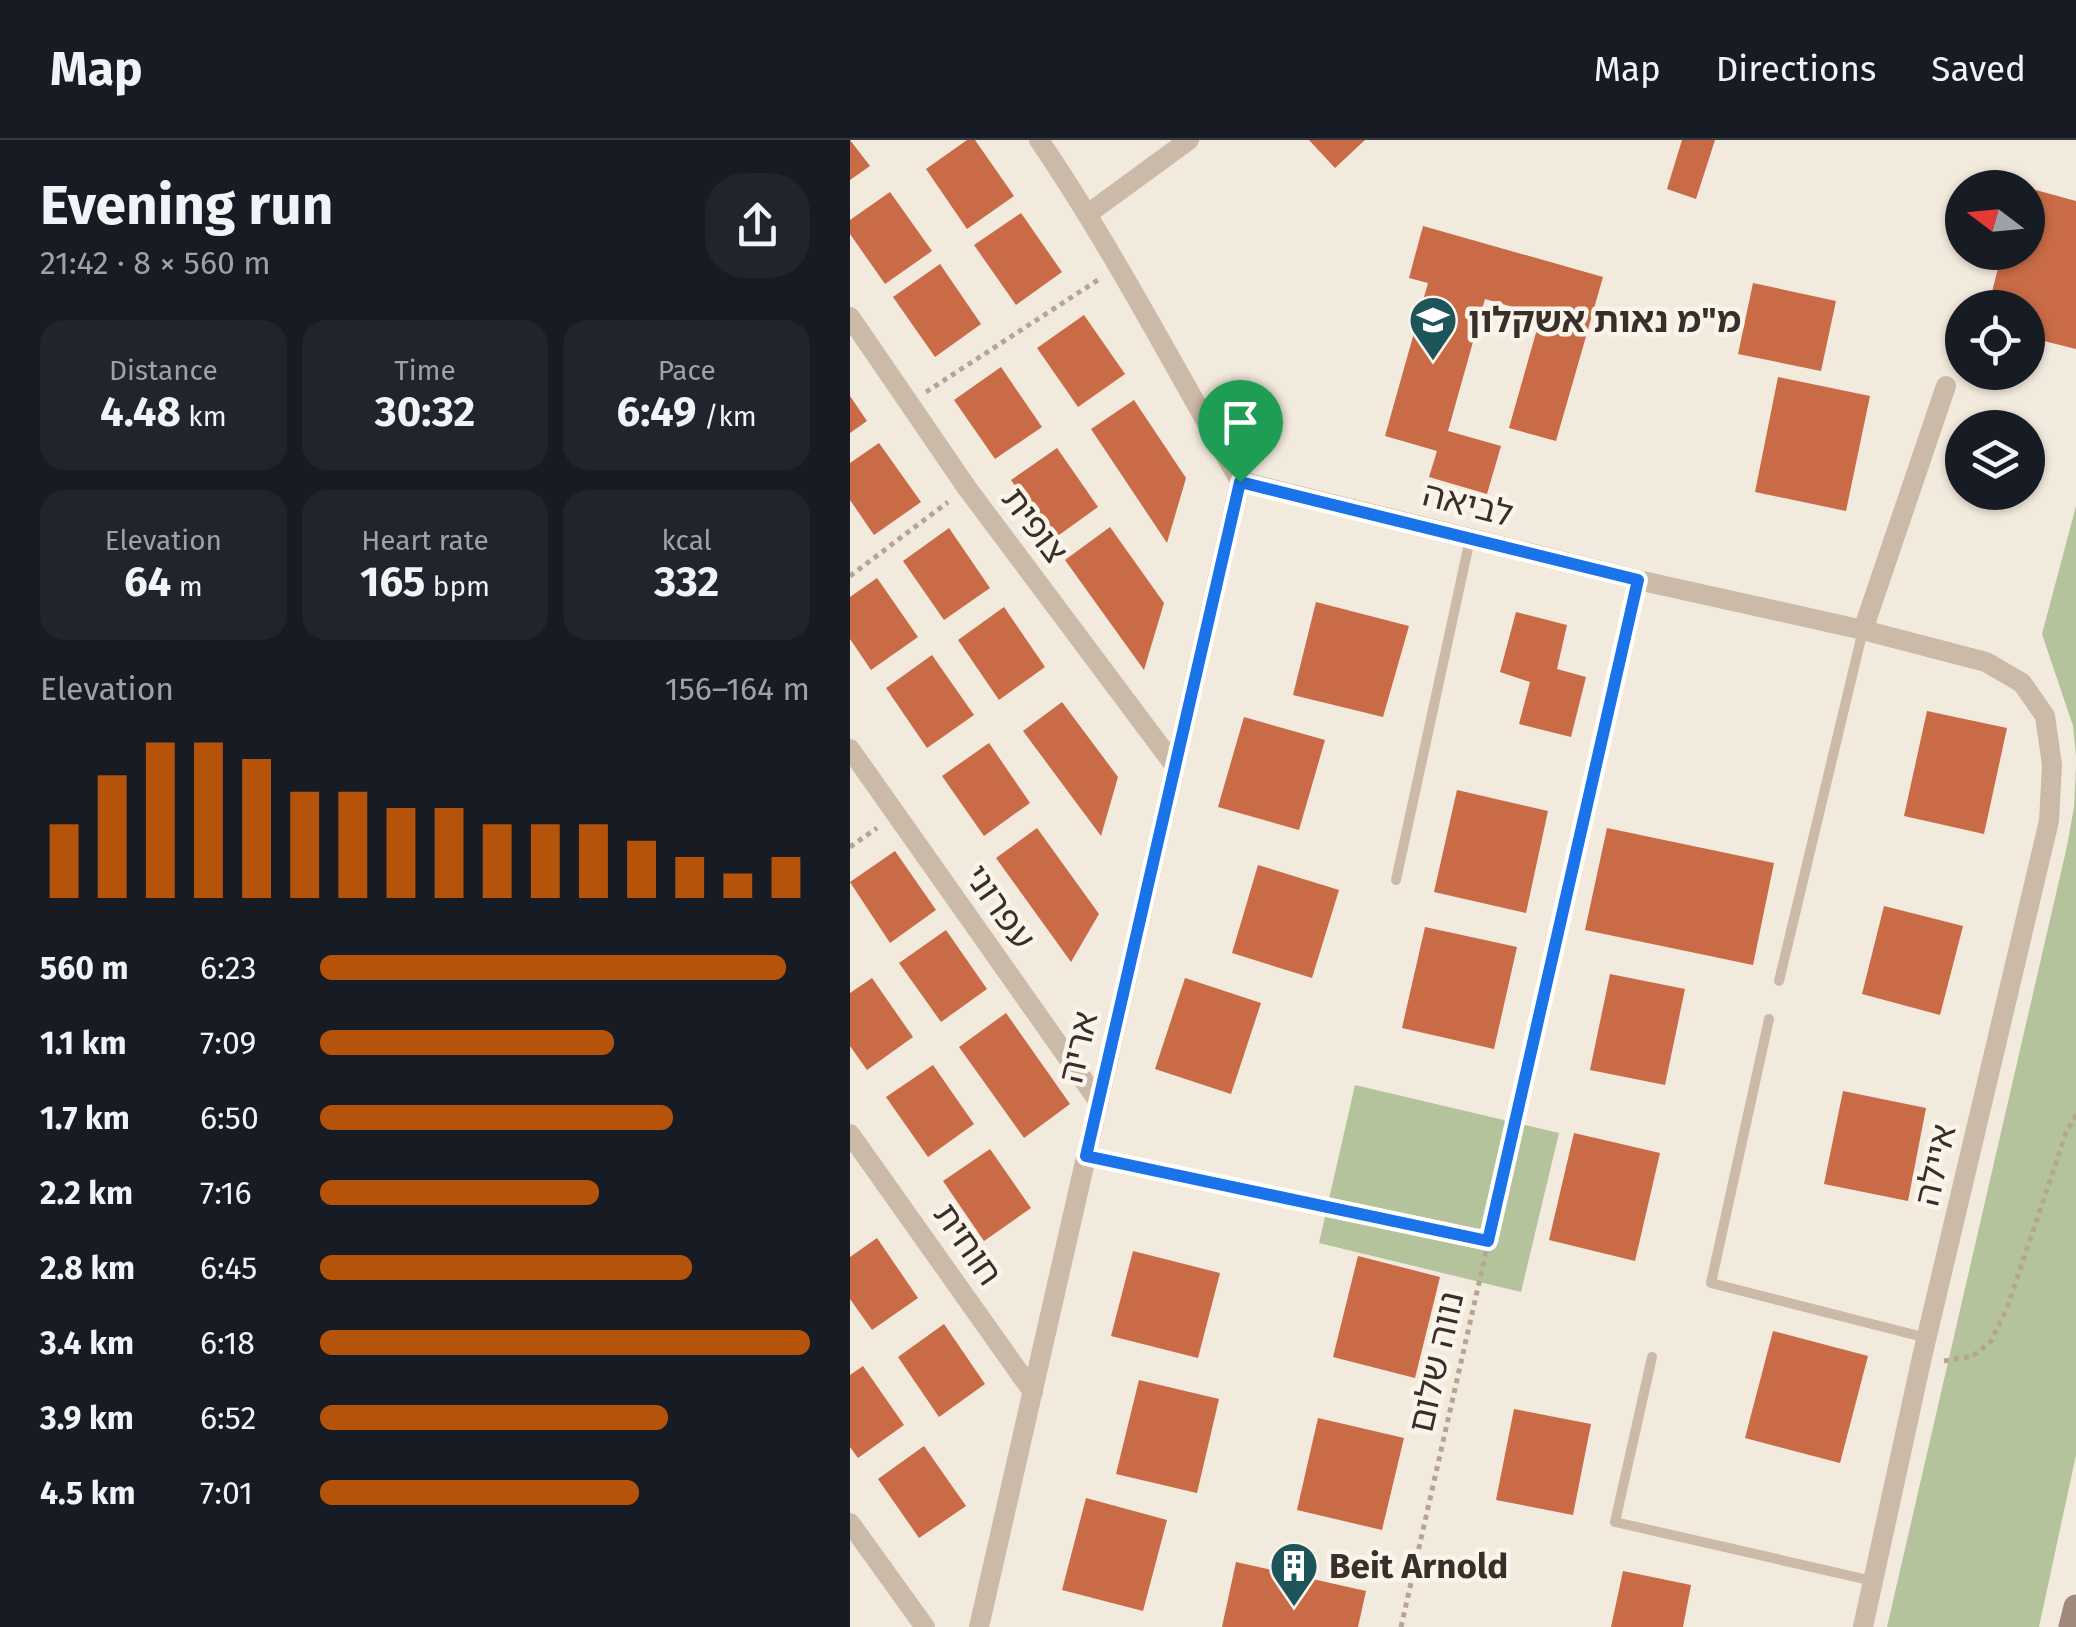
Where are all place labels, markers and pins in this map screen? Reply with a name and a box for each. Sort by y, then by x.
school or university icon: מ"מ נאות אשקלון [1407,294,1459,362]
place label: מ"מ נאות אשקלון [1468,299,1741,341]
pin [1198,380,1283,483]
building icon: Beit Arnold [1268,1540,1320,1608]
place label: Beit Arnold [1329,1545,1508,1587]

